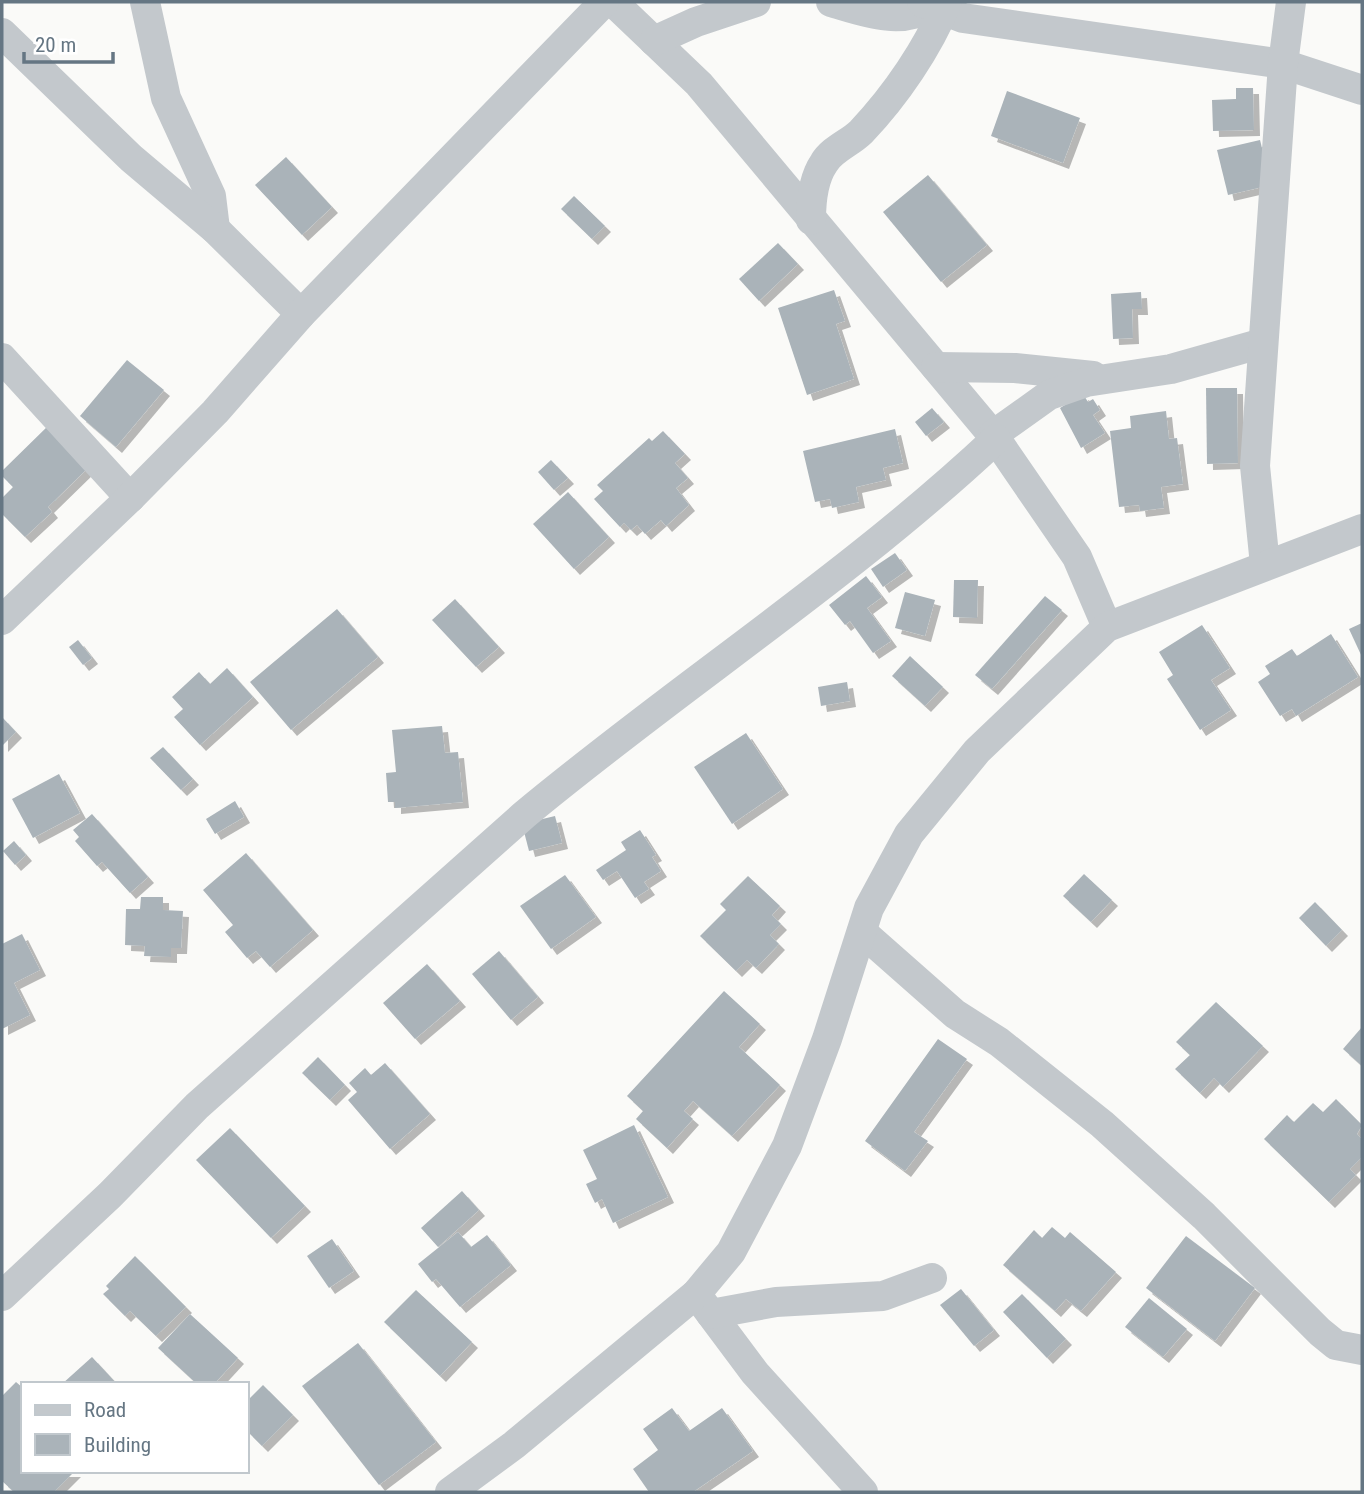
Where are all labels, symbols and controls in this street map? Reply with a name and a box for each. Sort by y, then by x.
scale bar [24,21,114,65]
text: 20 m [35,33,76,57]
legend [21,1382,248,1473]
text: Road [84,1398,126,1422]
text: Building [84,1433,151,1457]

